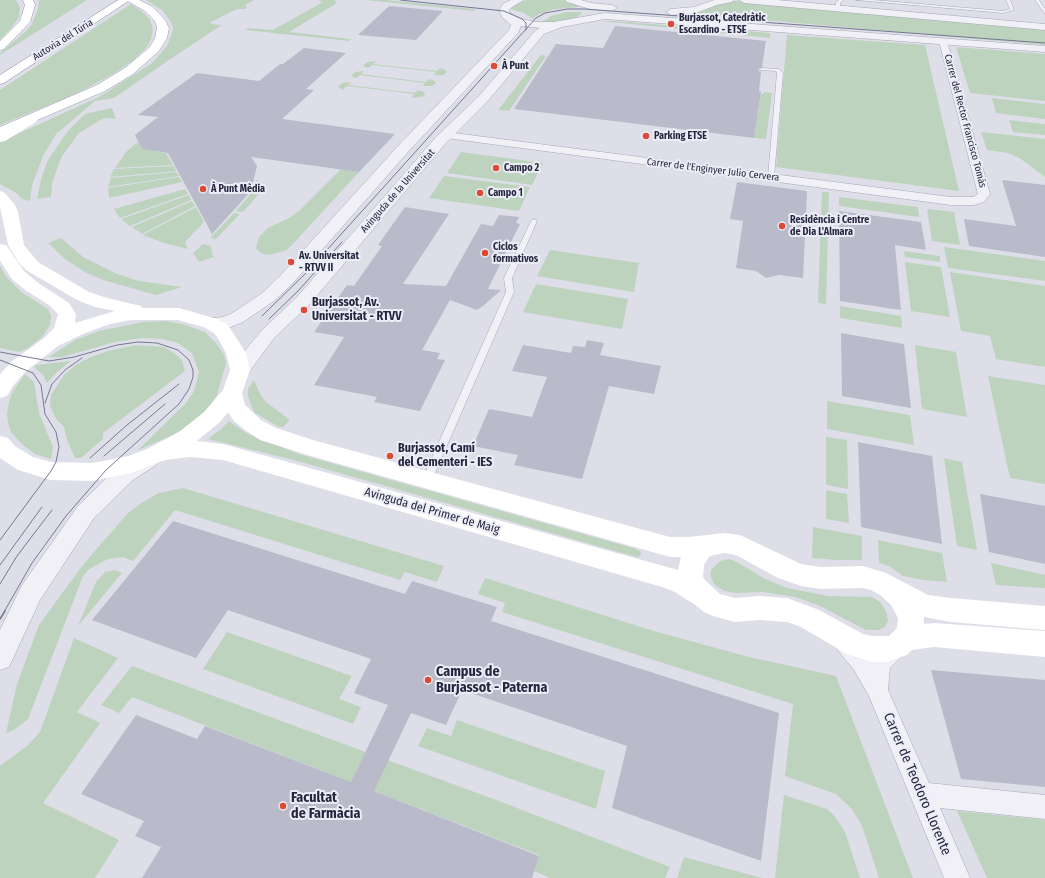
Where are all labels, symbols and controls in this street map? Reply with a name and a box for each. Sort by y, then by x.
place label: Burjassot, Catedràtic Escardino - ETSE [679,12,766,36]
street label: Autovia del Túria [31,17,95,63]
marker: Burjassot, Catedràtic Escardino - ETSE [666,19,676,29]
street label: Carrer del Rector Francisco Tomás [941,53,989,189]
place label: À Punt [502,60,529,72]
marker: À Punt [489,61,499,71]
place label: Parking ETSE [654,130,707,142]
marker: Parking ETSE [641,131,651,141]
street label: Avinguda de la Universitat [358,147,438,235]
street label: Carrer de l'Enginyer Julio Cervera [646,156,780,184]
place label: Campo 2 [504,162,539,174]
marker: Campo 2 [491,163,501,173]
place label: À Punt Mèdia [211,183,265,195]
marker: À Punt Mèdia [198,184,208,194]
place label: Campo 1 [488,187,523,199]
marker: Campo 1 [475,188,485,198]
place label: Residència i Centre de Dia L'Almara [790,214,869,238]
marker: Residència i Centre de Dia L'Almara [777,221,787,231]
place label: Ciclos formativos [493,241,538,264]
marker: Ciclos formativos [480,248,490,258]
place label: Av. Universitat - RTVV II [299,250,359,274]
marker: Av. Universitat - RTVV II [286,257,296,267]
place label: Burjassot, Av. Universitat - RTVV [312,296,401,324]
marker: Burjassot, Av. Universitat - RTVV [299,305,309,315]
place label: Burjassot, Camí del Cementeri - IES [398,442,492,470]
marker: Burjassot, Camí del Cementeri - IES [385,451,395,461]
street label: Avinguda del Primer de Maig [363,485,501,537]
place label: Campus de Burjassot - Paterna [436,664,547,696]
marker: Campus de Burjassot - Paterna [423,675,433,685]
street label: Carrer de Teodoro Llorente [879,710,955,858]
place label: Facultat de Farmàcia [291,790,360,822]
marker: Facultat de Farmàcia [278,801,288,811]

